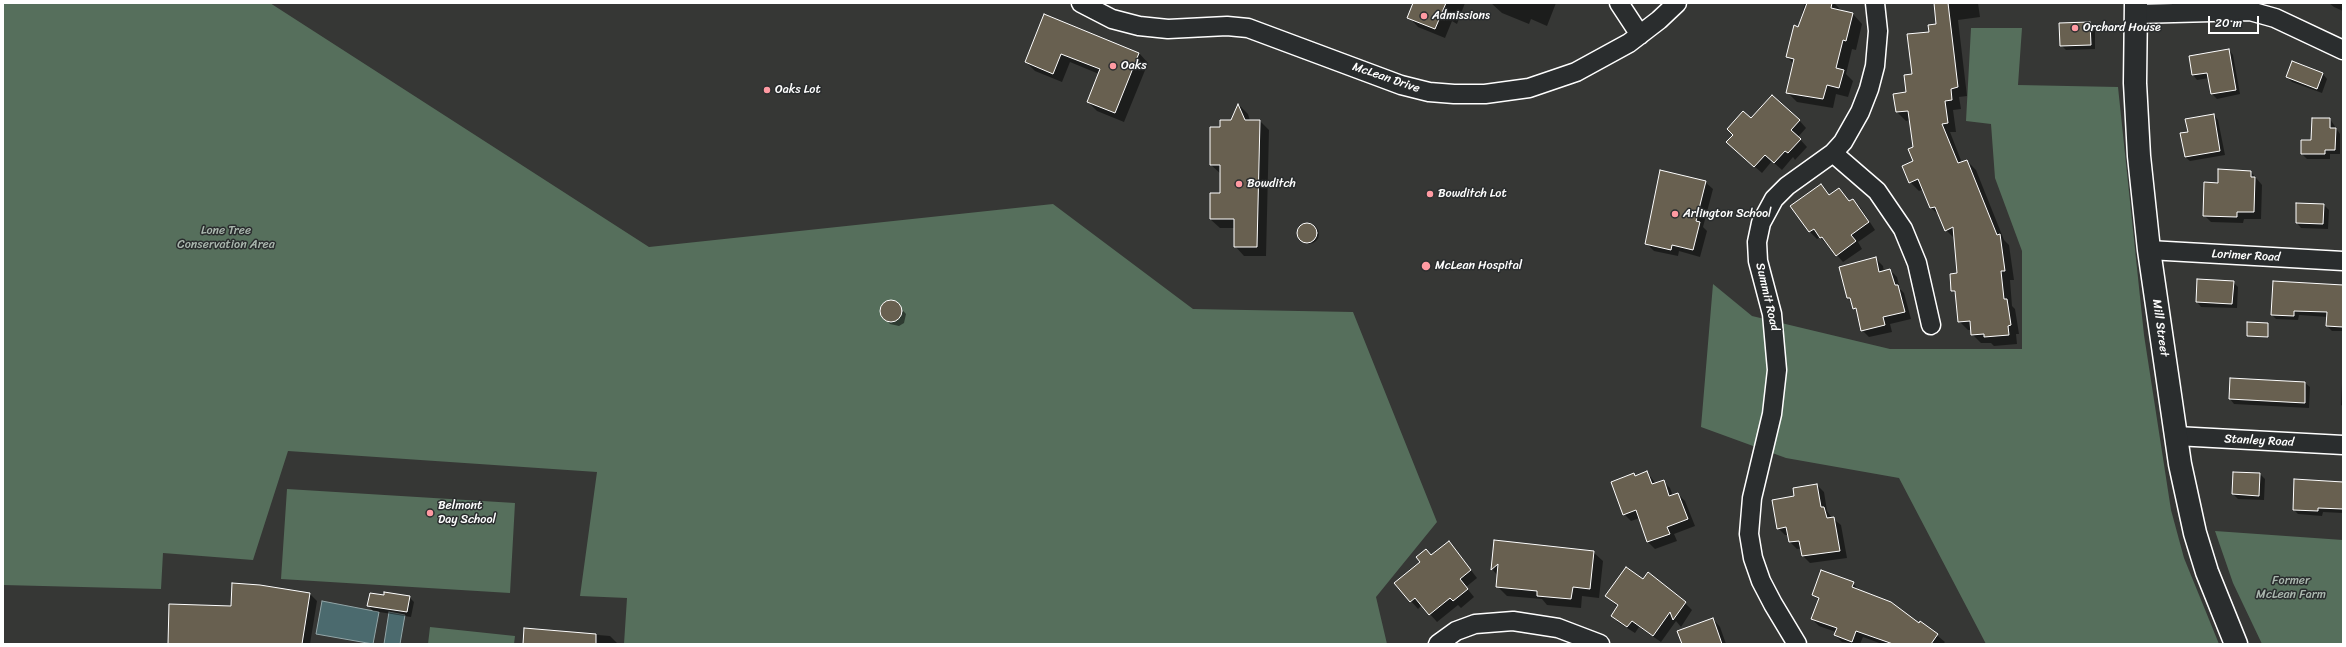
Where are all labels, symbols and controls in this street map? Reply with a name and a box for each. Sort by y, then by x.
scale bar [2210,8,2261,34]
place label: Admissions [1432,9,1490,23]
marker: Admissions [1419,11,1429,21]
text: 20 m [2215,12,2242,34]
place label: Orchard House [2083,21,2161,35]
marker: Orchard House [2070,23,2080,33]
place label: Oaks [1121,59,1147,73]
street label: McLean Drive [1350,60,1422,96]
marker: Oaks [1108,61,1118,71]
place label: Oaks Lot [775,83,821,97]
marker: Oaks Lot [762,85,772,95]
place label: Bowditch [1247,177,1296,191]
marker: Bowditch [1234,179,1244,189]
place label: Bowditch Lot [1438,187,1507,201]
marker: Bowditch Lot [1425,189,1435,199]
place label: Arlington School [1683,207,1771,221]
marker: Arlington School [1670,209,1680,219]
park label: Lone Tree Conservation Area [177,224,275,252]
street label: Lorimer Road [2211,247,2281,265]
place label: McLean Hospital [1435,259,1522,273]
marker: McLean Hospital [1420,260,1432,272]
street label: Summit Road [1752,262,1782,332]
street label: Mill Street [2149,298,2171,358]
street label: Stanley Road [2224,432,2294,450]
place label: Belmont Day School [438,499,496,527]
marker: Belmont Day School [425,508,435,518]
park label: Former McLean Farm [2256,574,2326,602]

